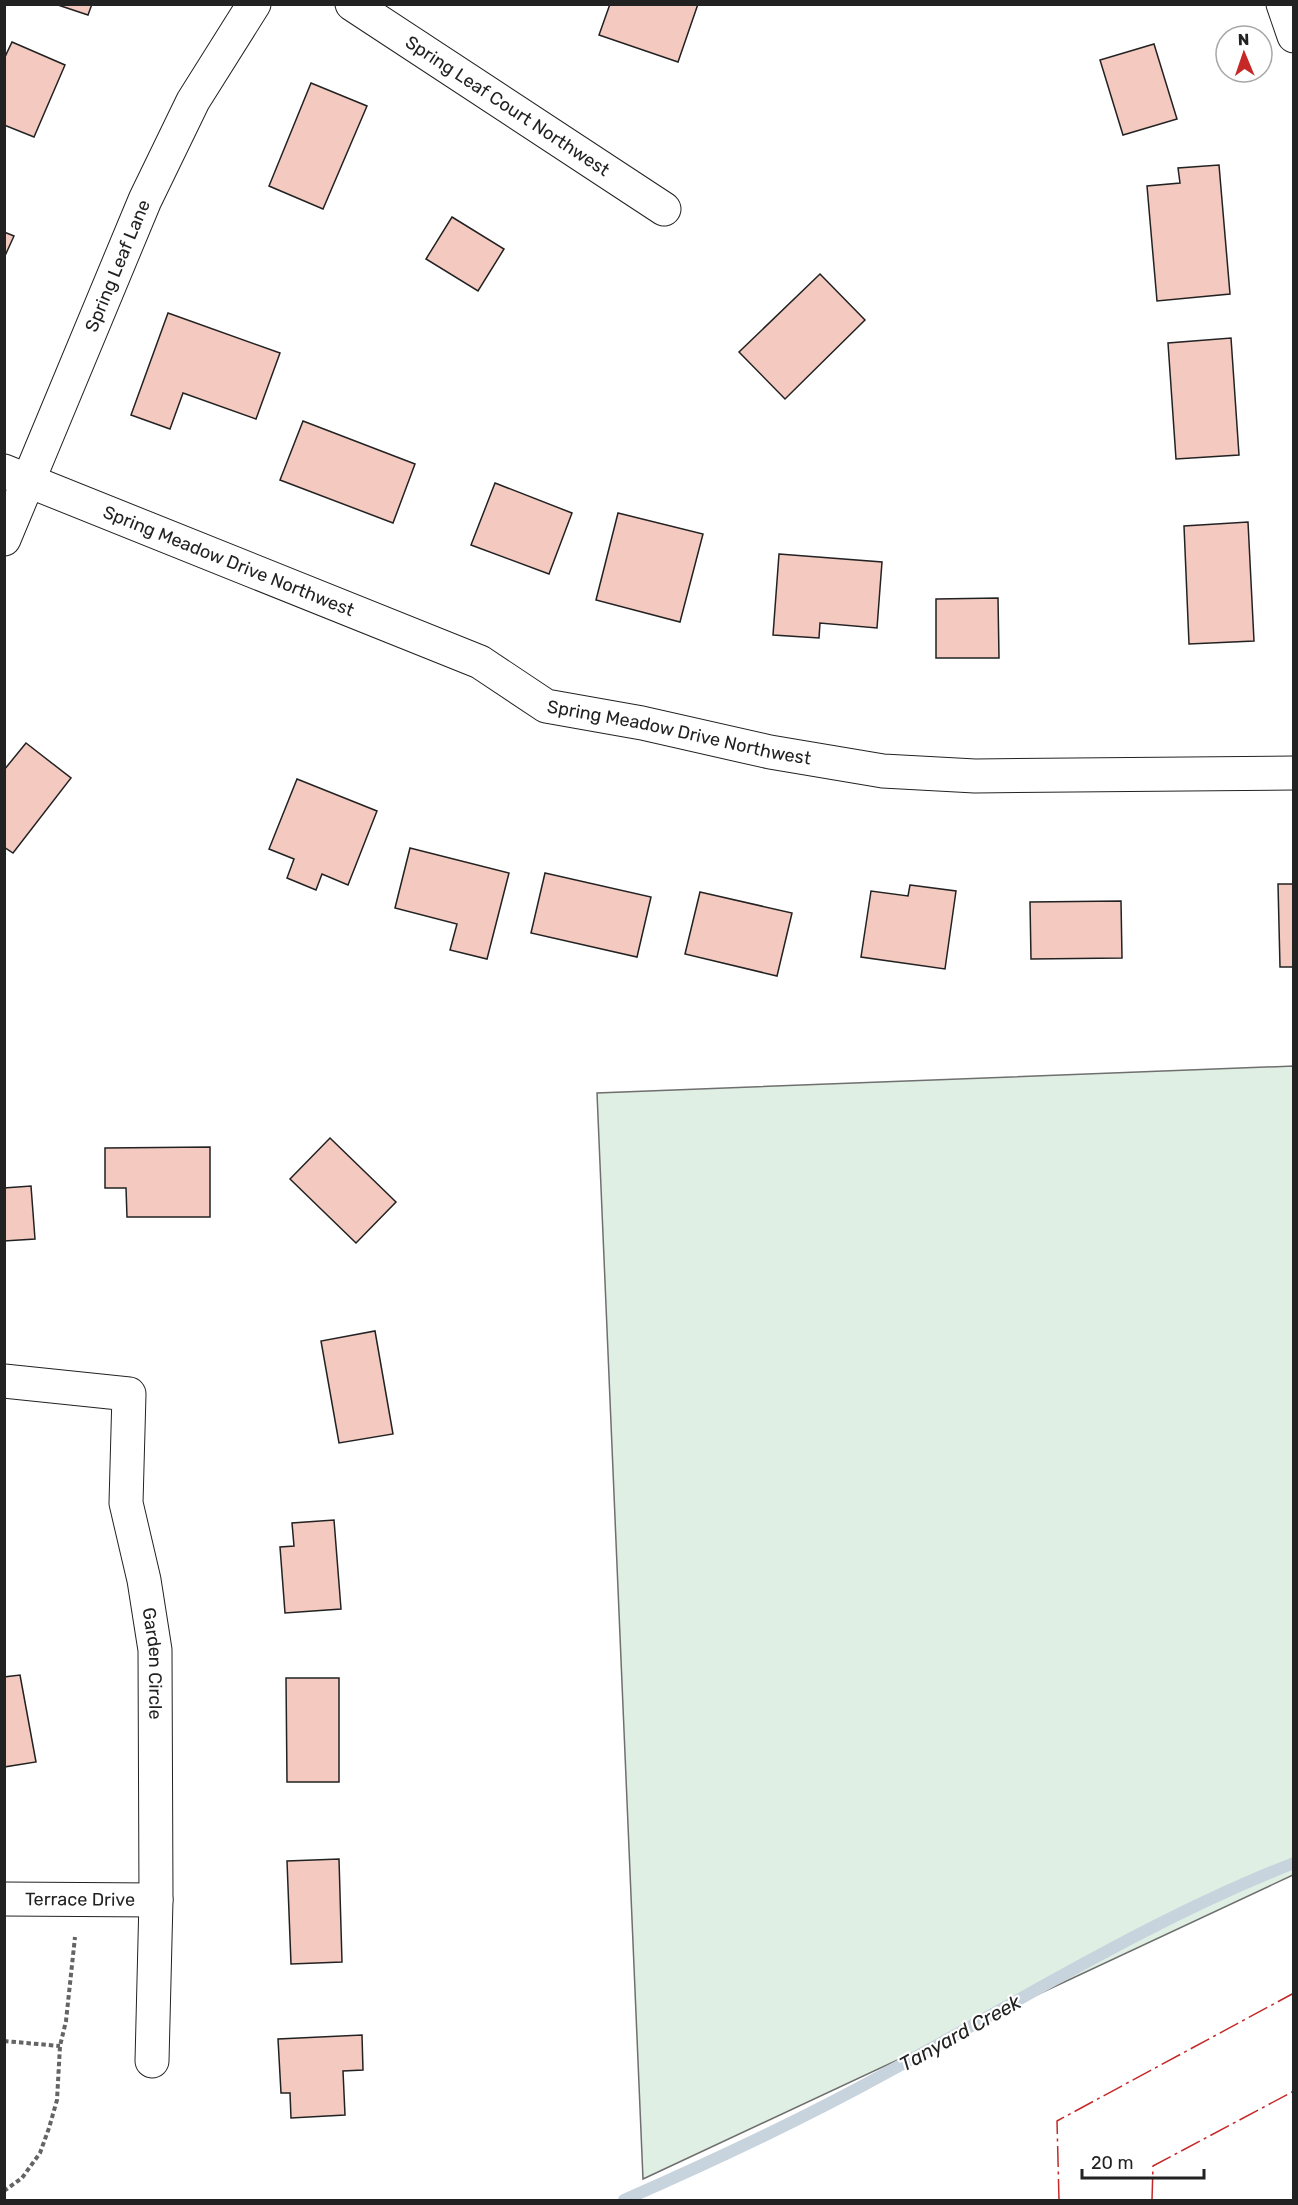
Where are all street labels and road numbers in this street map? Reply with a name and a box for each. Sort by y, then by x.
street label: Spring Leaf Court Northwest [401,31,614,181]
street label: Spring Leaf Lane [80,196,155,335]
street label: Spring Meadow Drive Northwest [100,501,357,621]
street label: Spring Meadow Drive Northwest [545,695,813,770]
street label: Garden Circle [137,1606,166,1720]
street label: Terrace Drive [25,1888,135,1911]

